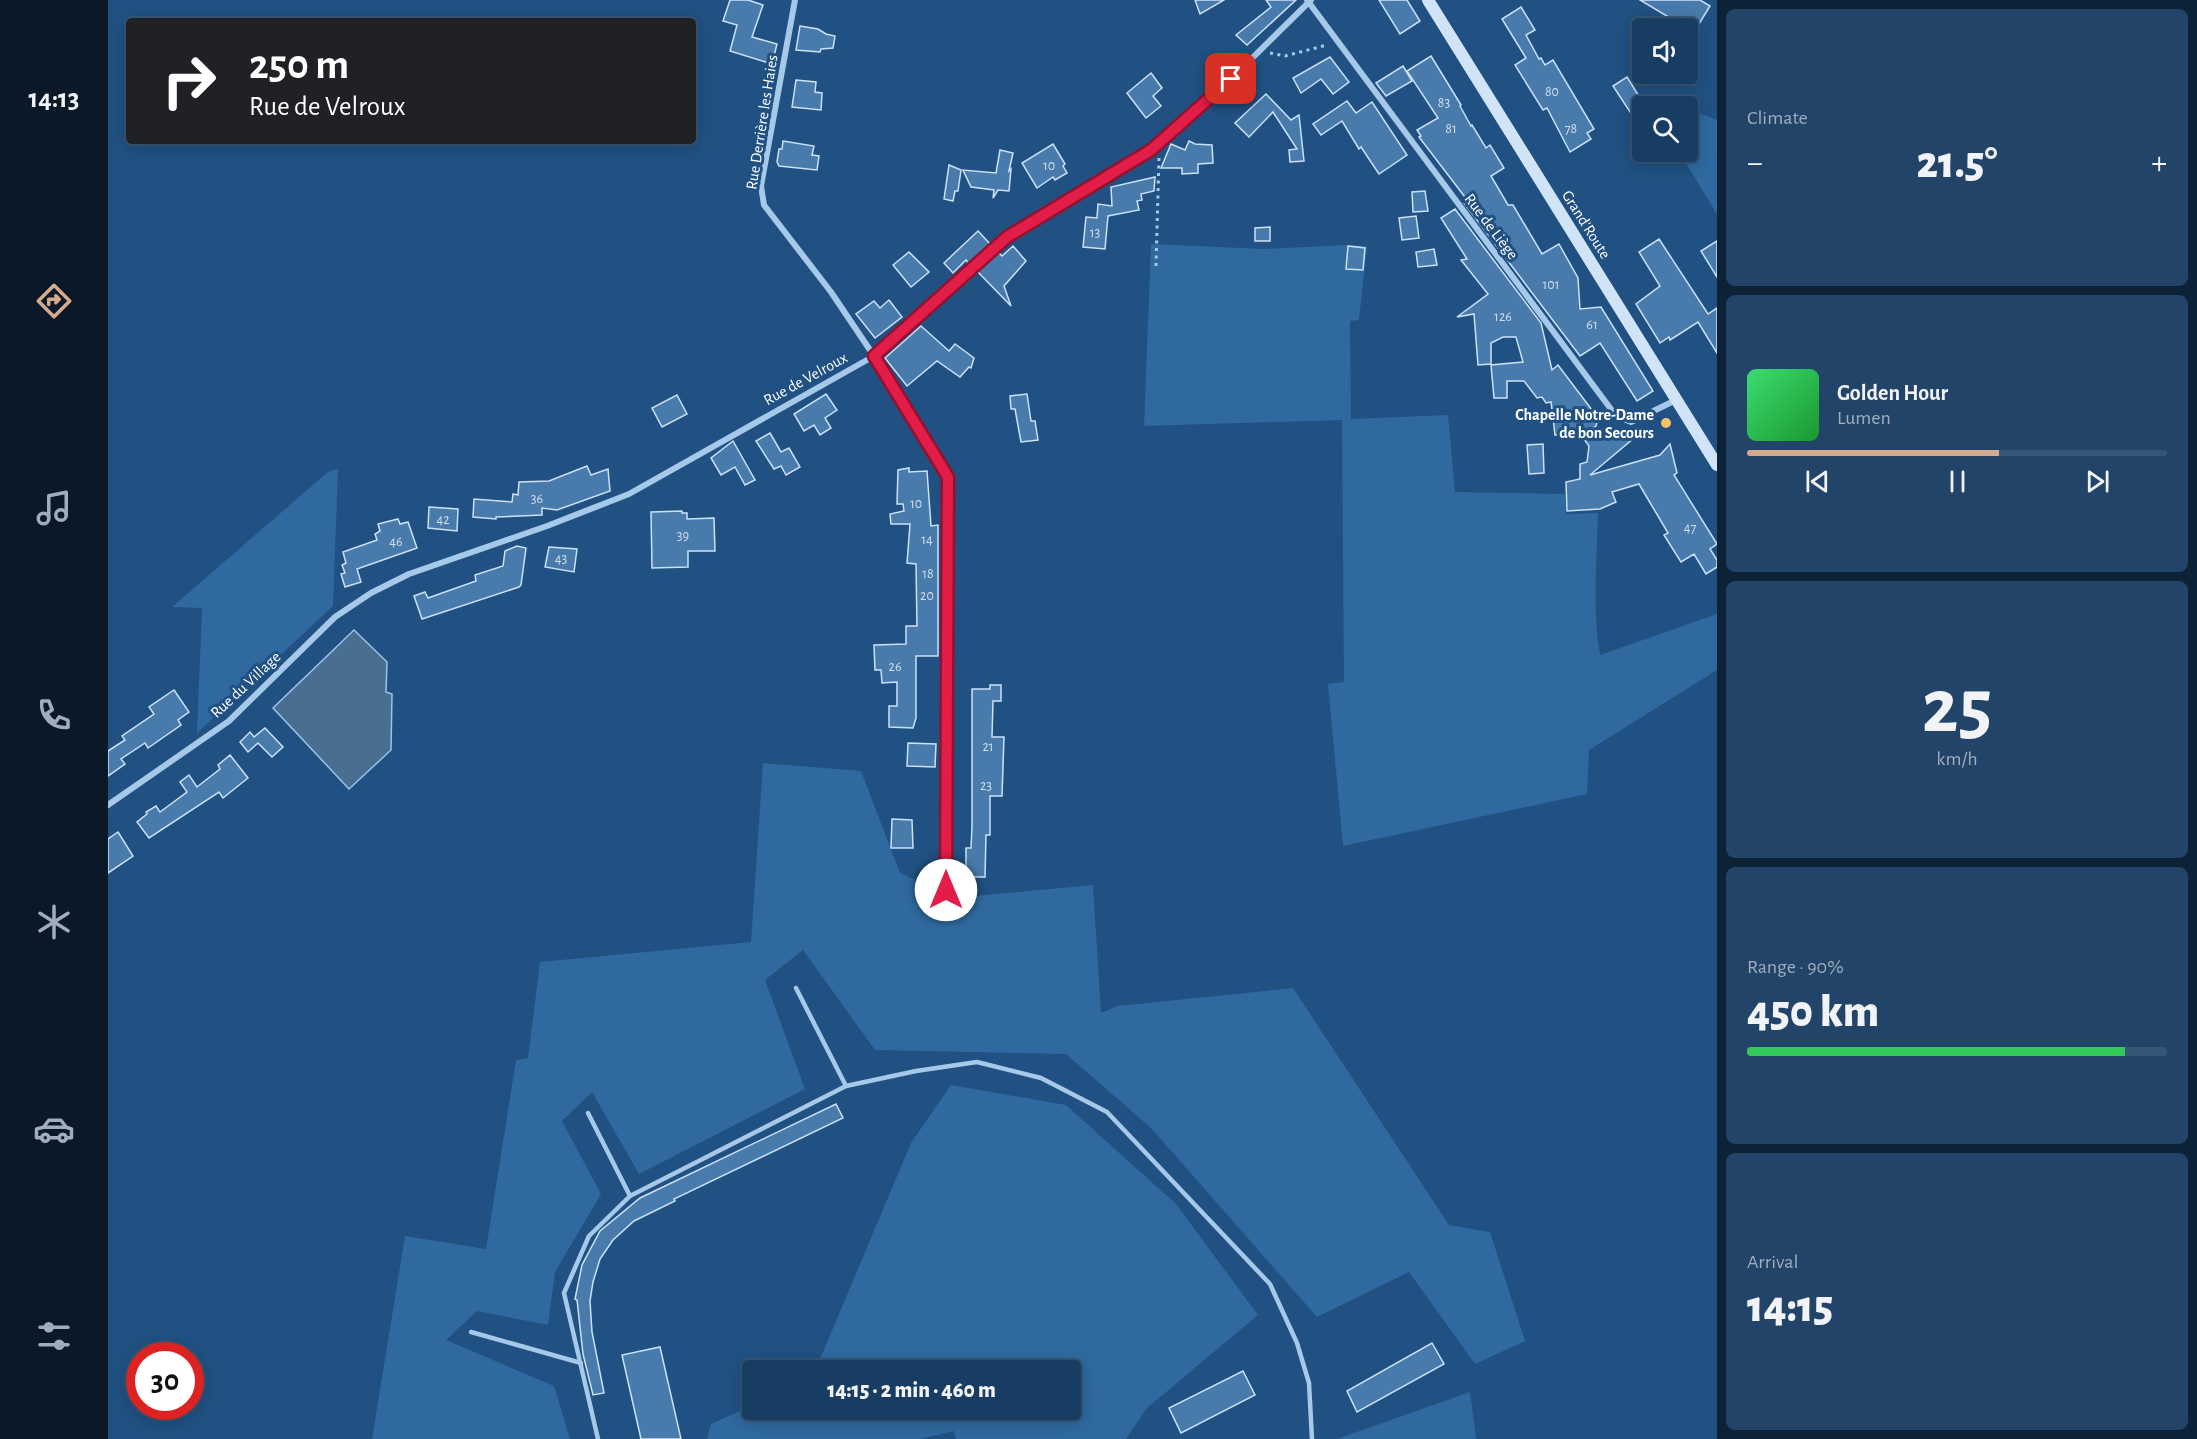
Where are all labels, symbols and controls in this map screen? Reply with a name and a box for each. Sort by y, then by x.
map controls [1632,18,1698,162]
button: sound [1632,18,1698,84]
icon: right [150,42,228,120]
text: 250 m [249,44,349,86]
pin [1205,53,1256,104]
street label: Rue Derrière les Haies [743,54,781,191]
icon: arrive [1214,62,1247,95]
text: 14:13 [29,85,79,112]
house number: 80 [1545,85,1559,99]
text: Rue de Velroux [249,93,406,120]
house number: 83 [1438,96,1450,110]
button: search [1632,96,1698,162]
text: Climate [1747,108,1808,128]
house number: 81 [1445,122,1457,136]
house number: 78 [1565,122,1577,136]
text: 21.5° [1916,141,1998,186]
text: − [1747,147,1763,180]
text: + [2151,147,2167,180]
house number: 10 [1043,159,1055,173]
street label: Grand'Route [1559,188,1613,262]
street label: Rue de Liège [1461,191,1521,263]
house number: 13 [1090,226,1101,240]
house number: 101 [1542,278,1560,292]
icon: directions [33,280,75,322]
house number: 126 [1494,310,1512,324]
house number: 61 [1586,318,1598,332]
street label: Rue de Velroux [761,349,850,408]
text: Golden Hour [1837,382,1948,404]
place label: Chapelle Notre-Dame de bon Secours [1515,407,1654,441]
text: Lumen [1837,408,1891,428]
marker: Chapelle Notre-Dame de bon Secours [1659,416,1673,430]
icon: previous [1801,465,1834,498]
icon: pause [1941,465,1974,498]
icon: next [2081,465,2114,498]
icon: music [33,487,75,529]
house number: 36 [531,492,543,506]
house number: 10 [910,497,922,511]
house number: 42 [436,513,450,527]
house number: 47 [1684,521,1696,535]
house number: 39 [677,529,689,543]
house number: 14 [921,533,933,547]
house number: 46 [389,535,403,549]
house number: 43 [555,552,567,566]
house number: 18 [922,567,934,581]
house number: 20 [920,589,934,603]
street label: Rue du Village [208,648,284,721]
house number: 26 [889,660,901,674]
text: 25 [1922,669,1992,747]
icon: phone [33,694,75,736]
house number: 21 [982,740,994,754]
text: km/h [1936,749,1978,769]
house number: 23 [980,779,992,793]
position arrow [914,858,978,922]
icon: climate [33,901,75,943]
text: Range · 90% [1747,957,1844,977]
text: 450 km [1747,990,1879,1035]
icon: car [33,1108,75,1150]
text: Arrival [1747,1252,1798,1272]
text: 14:15 [1747,1285,1833,1330]
icon: filters [33,1315,75,1357]
speed limit sign: 30 [126,1342,204,1420]
text: 14:15 · 2 min · 460 m [827,1379,996,1401]

